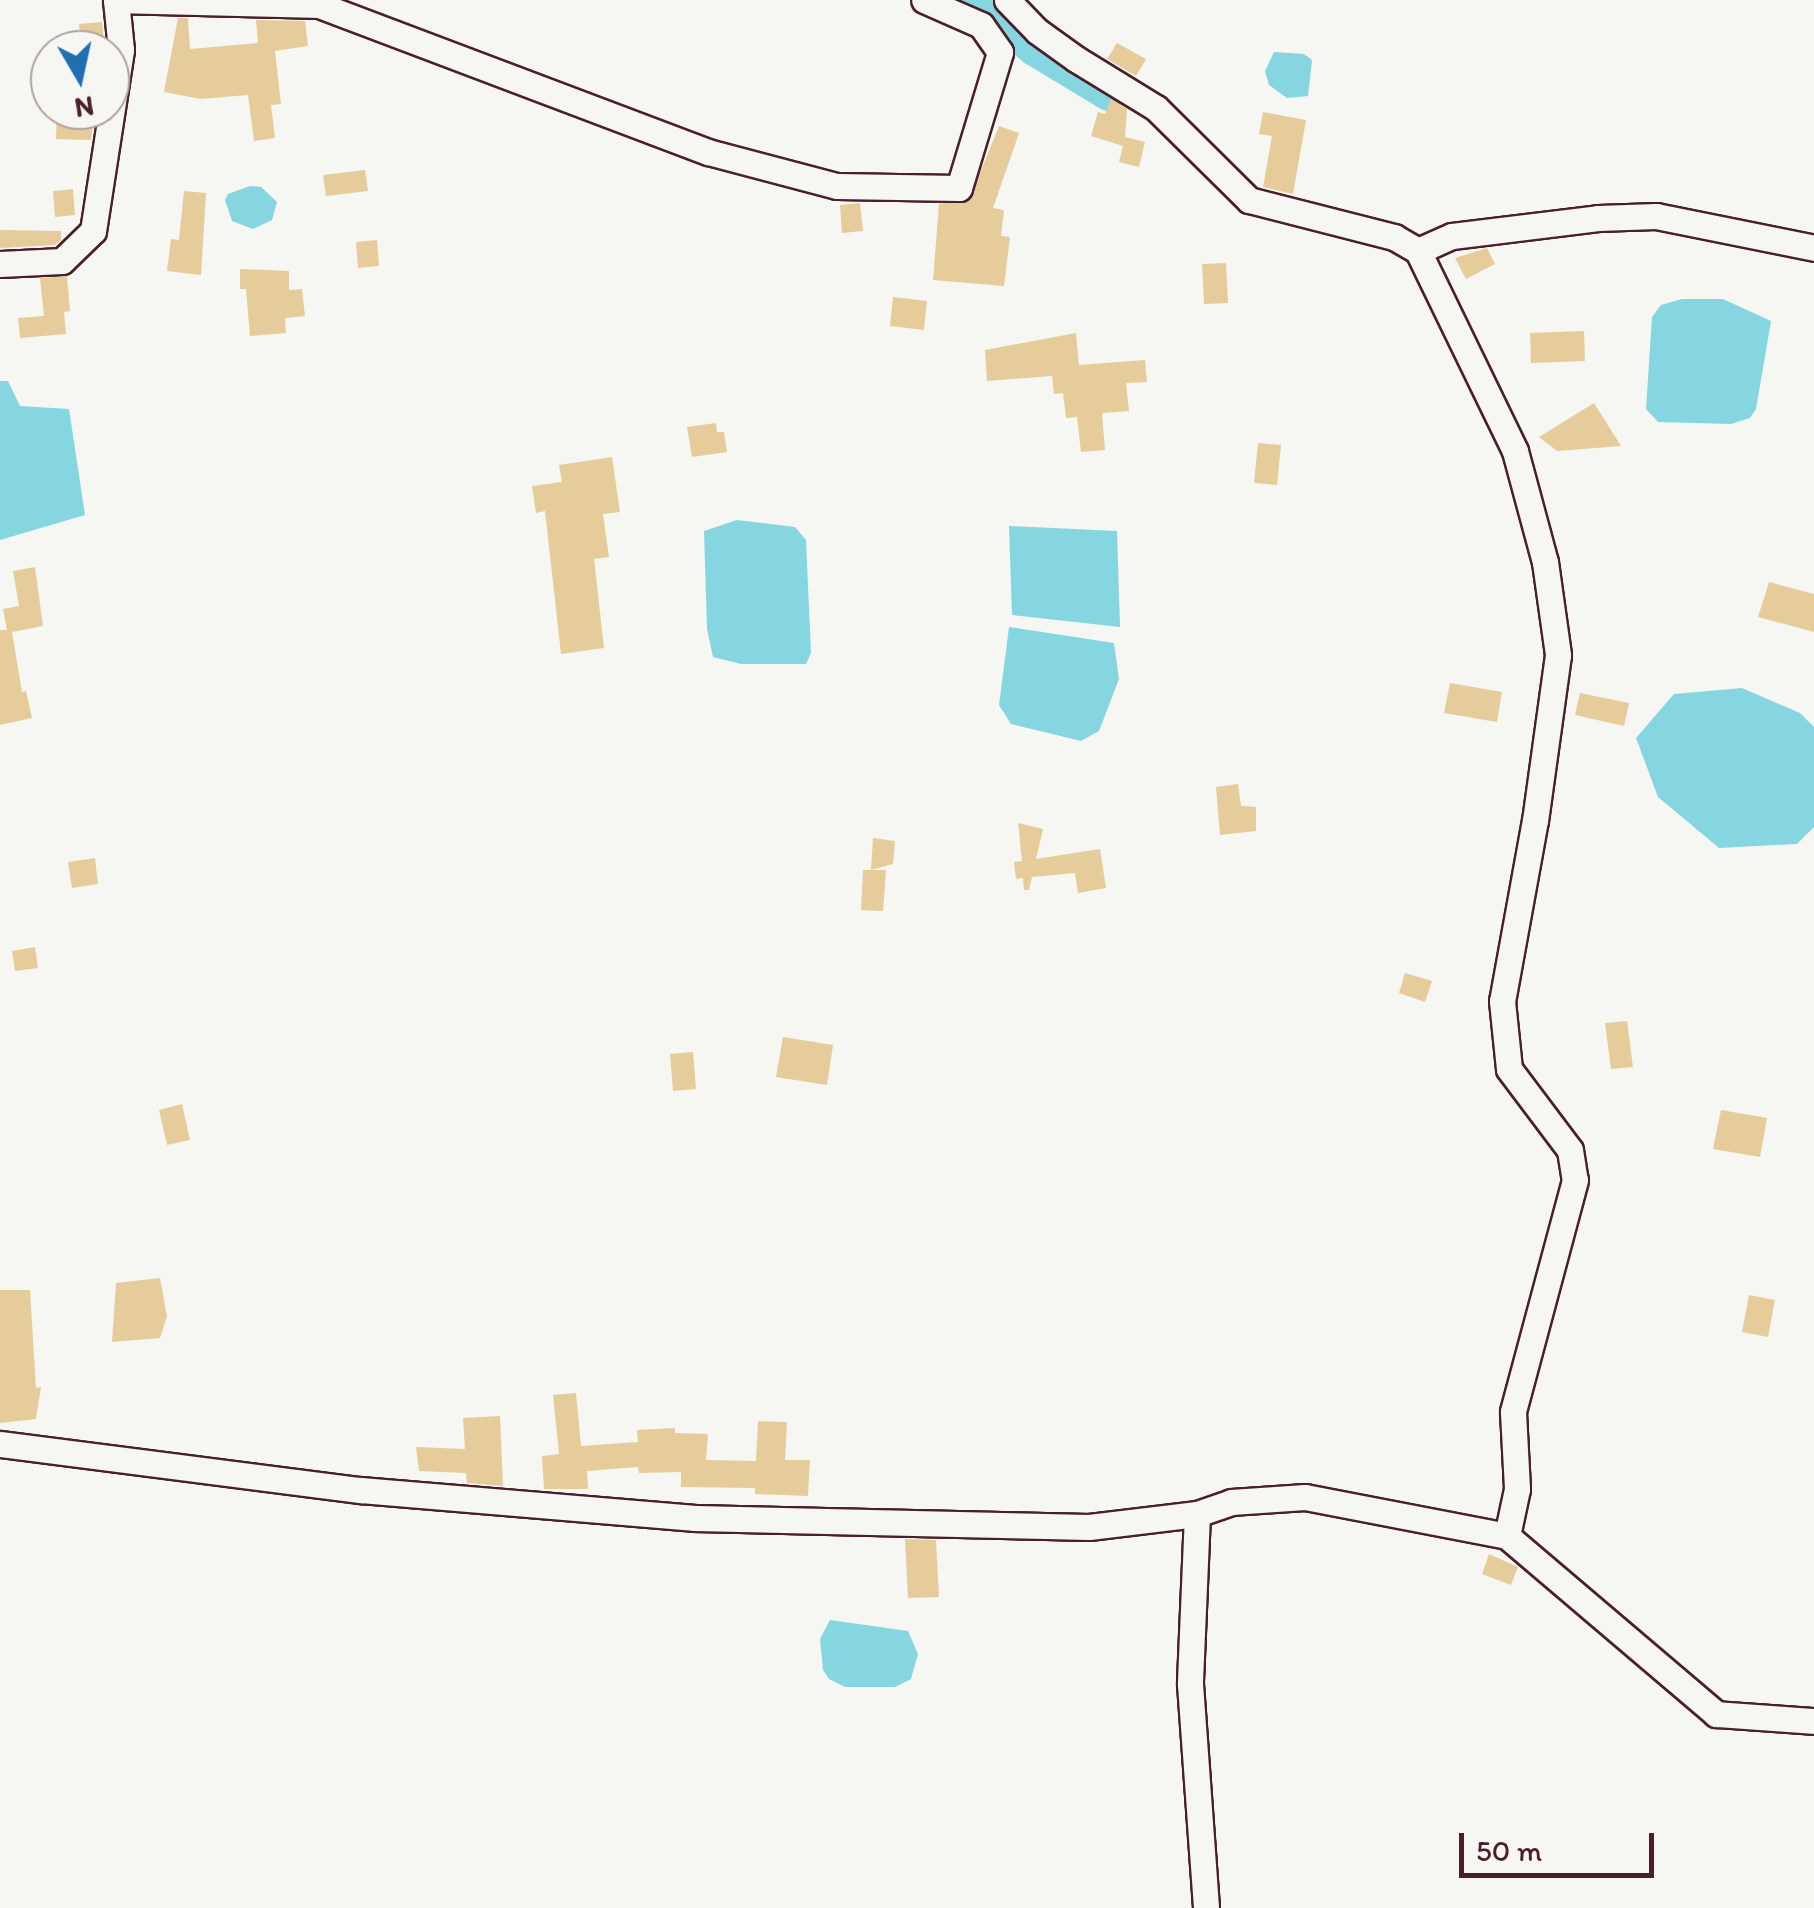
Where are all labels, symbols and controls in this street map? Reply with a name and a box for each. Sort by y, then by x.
north arrow [30,30,130,130]
text: N [72,89,96,126]
scale bar [1464,1813,1659,1875]
text: 50 m [1476,1832,1542,1869]

